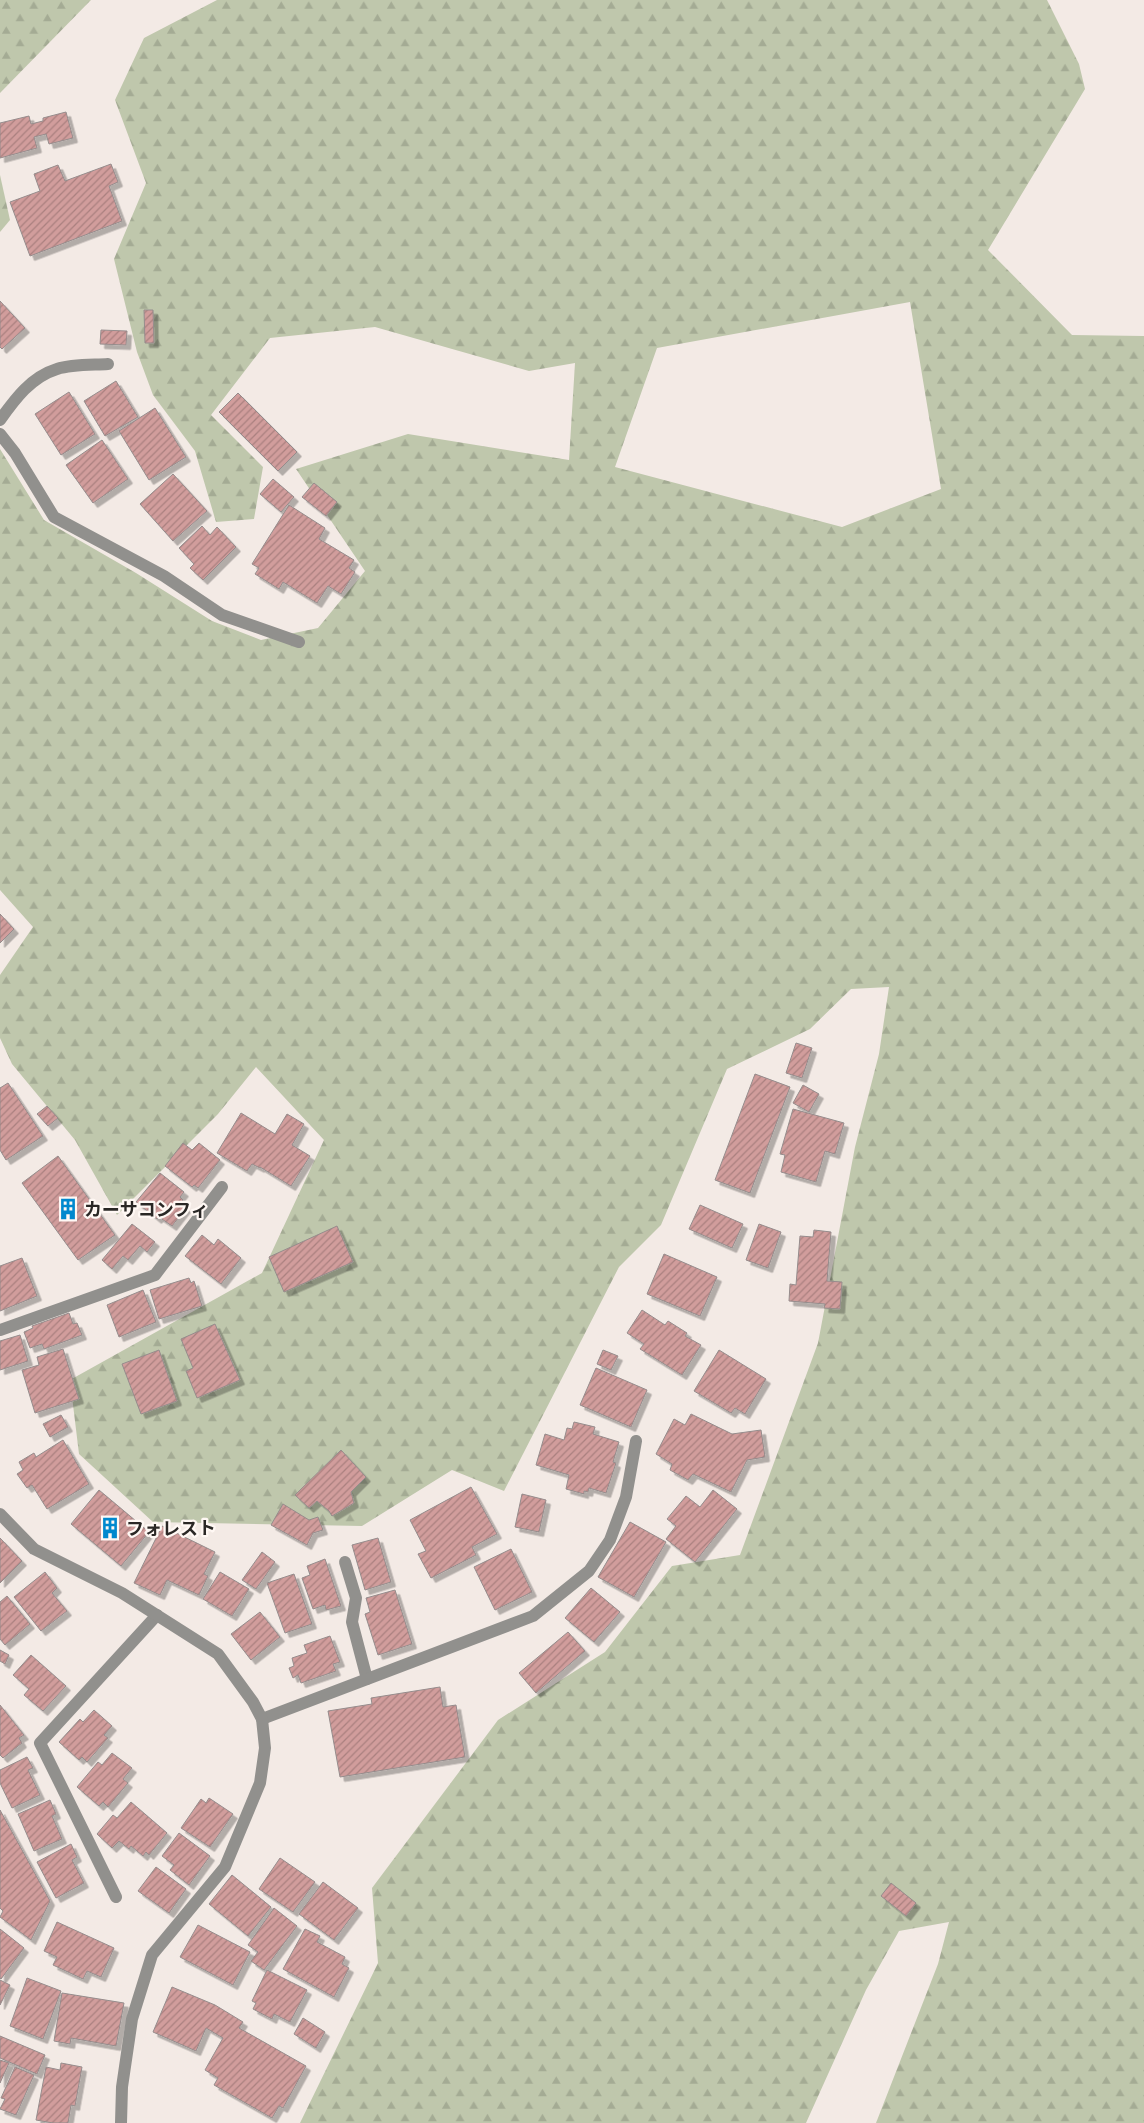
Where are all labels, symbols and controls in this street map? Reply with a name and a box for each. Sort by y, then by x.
building icon: カーサコンフィ [55,1196,81,1222]
place label: カーサコンフィ [84,1199,209,1220]
building icon: フォレスト [97,1515,123,1541]
place label: フォレスト [126,1518,216,1539]

